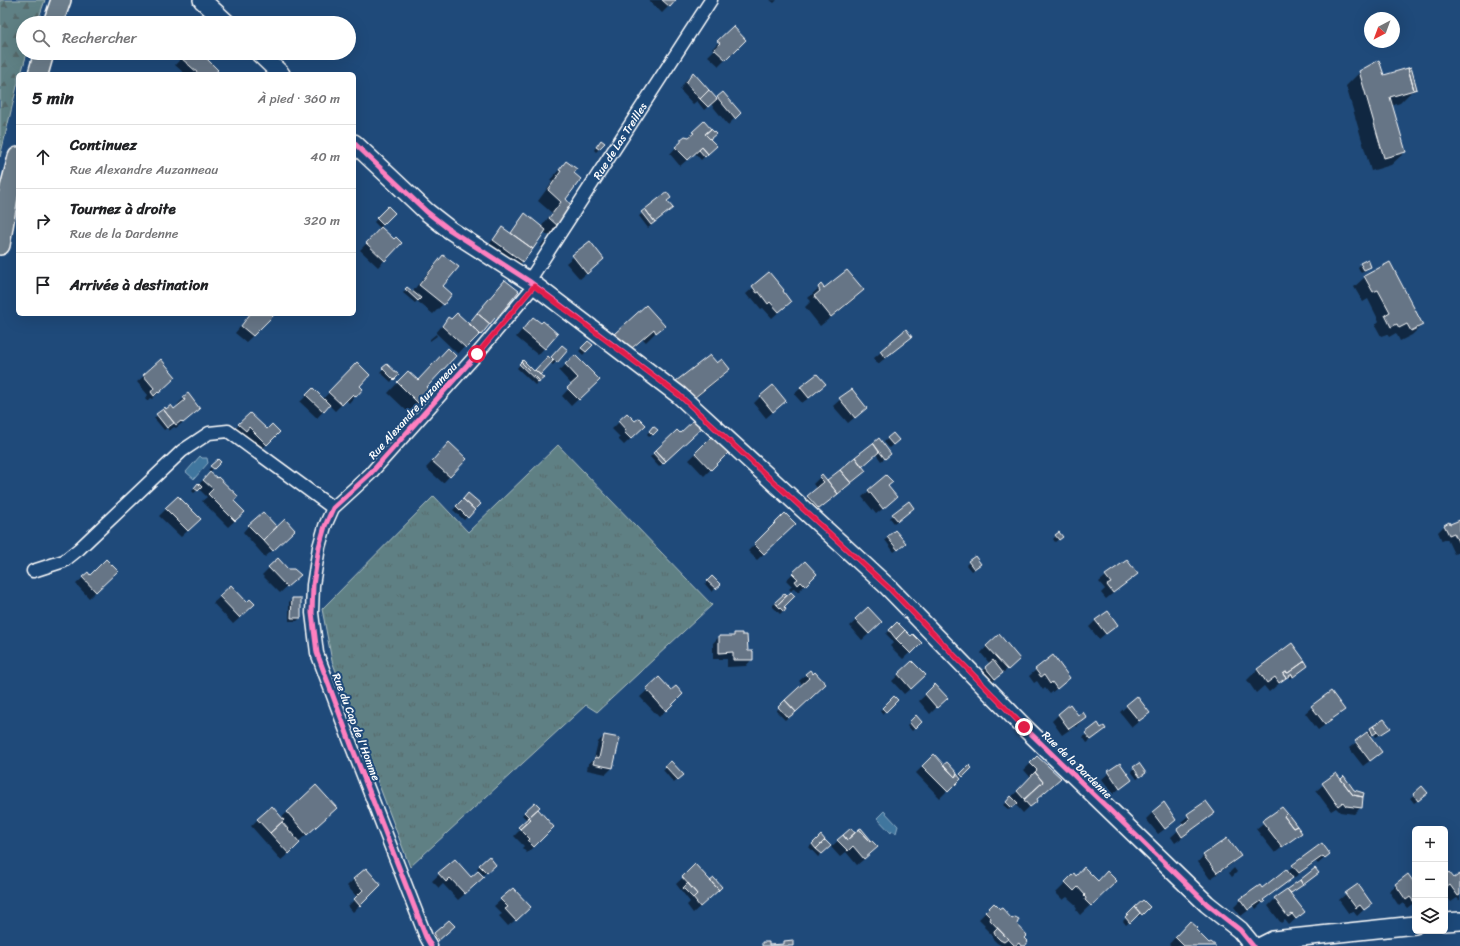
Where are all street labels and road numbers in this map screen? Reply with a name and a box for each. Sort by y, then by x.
street label: Rue de Las Treilles [588,98,652,183]
street label: Rue Alexandre Auzanneau [364,358,462,464]
street label: Rue du Cap de l'Homme [327,670,385,784]
street label: Rue de la Dardenne [1037,726,1117,804]

